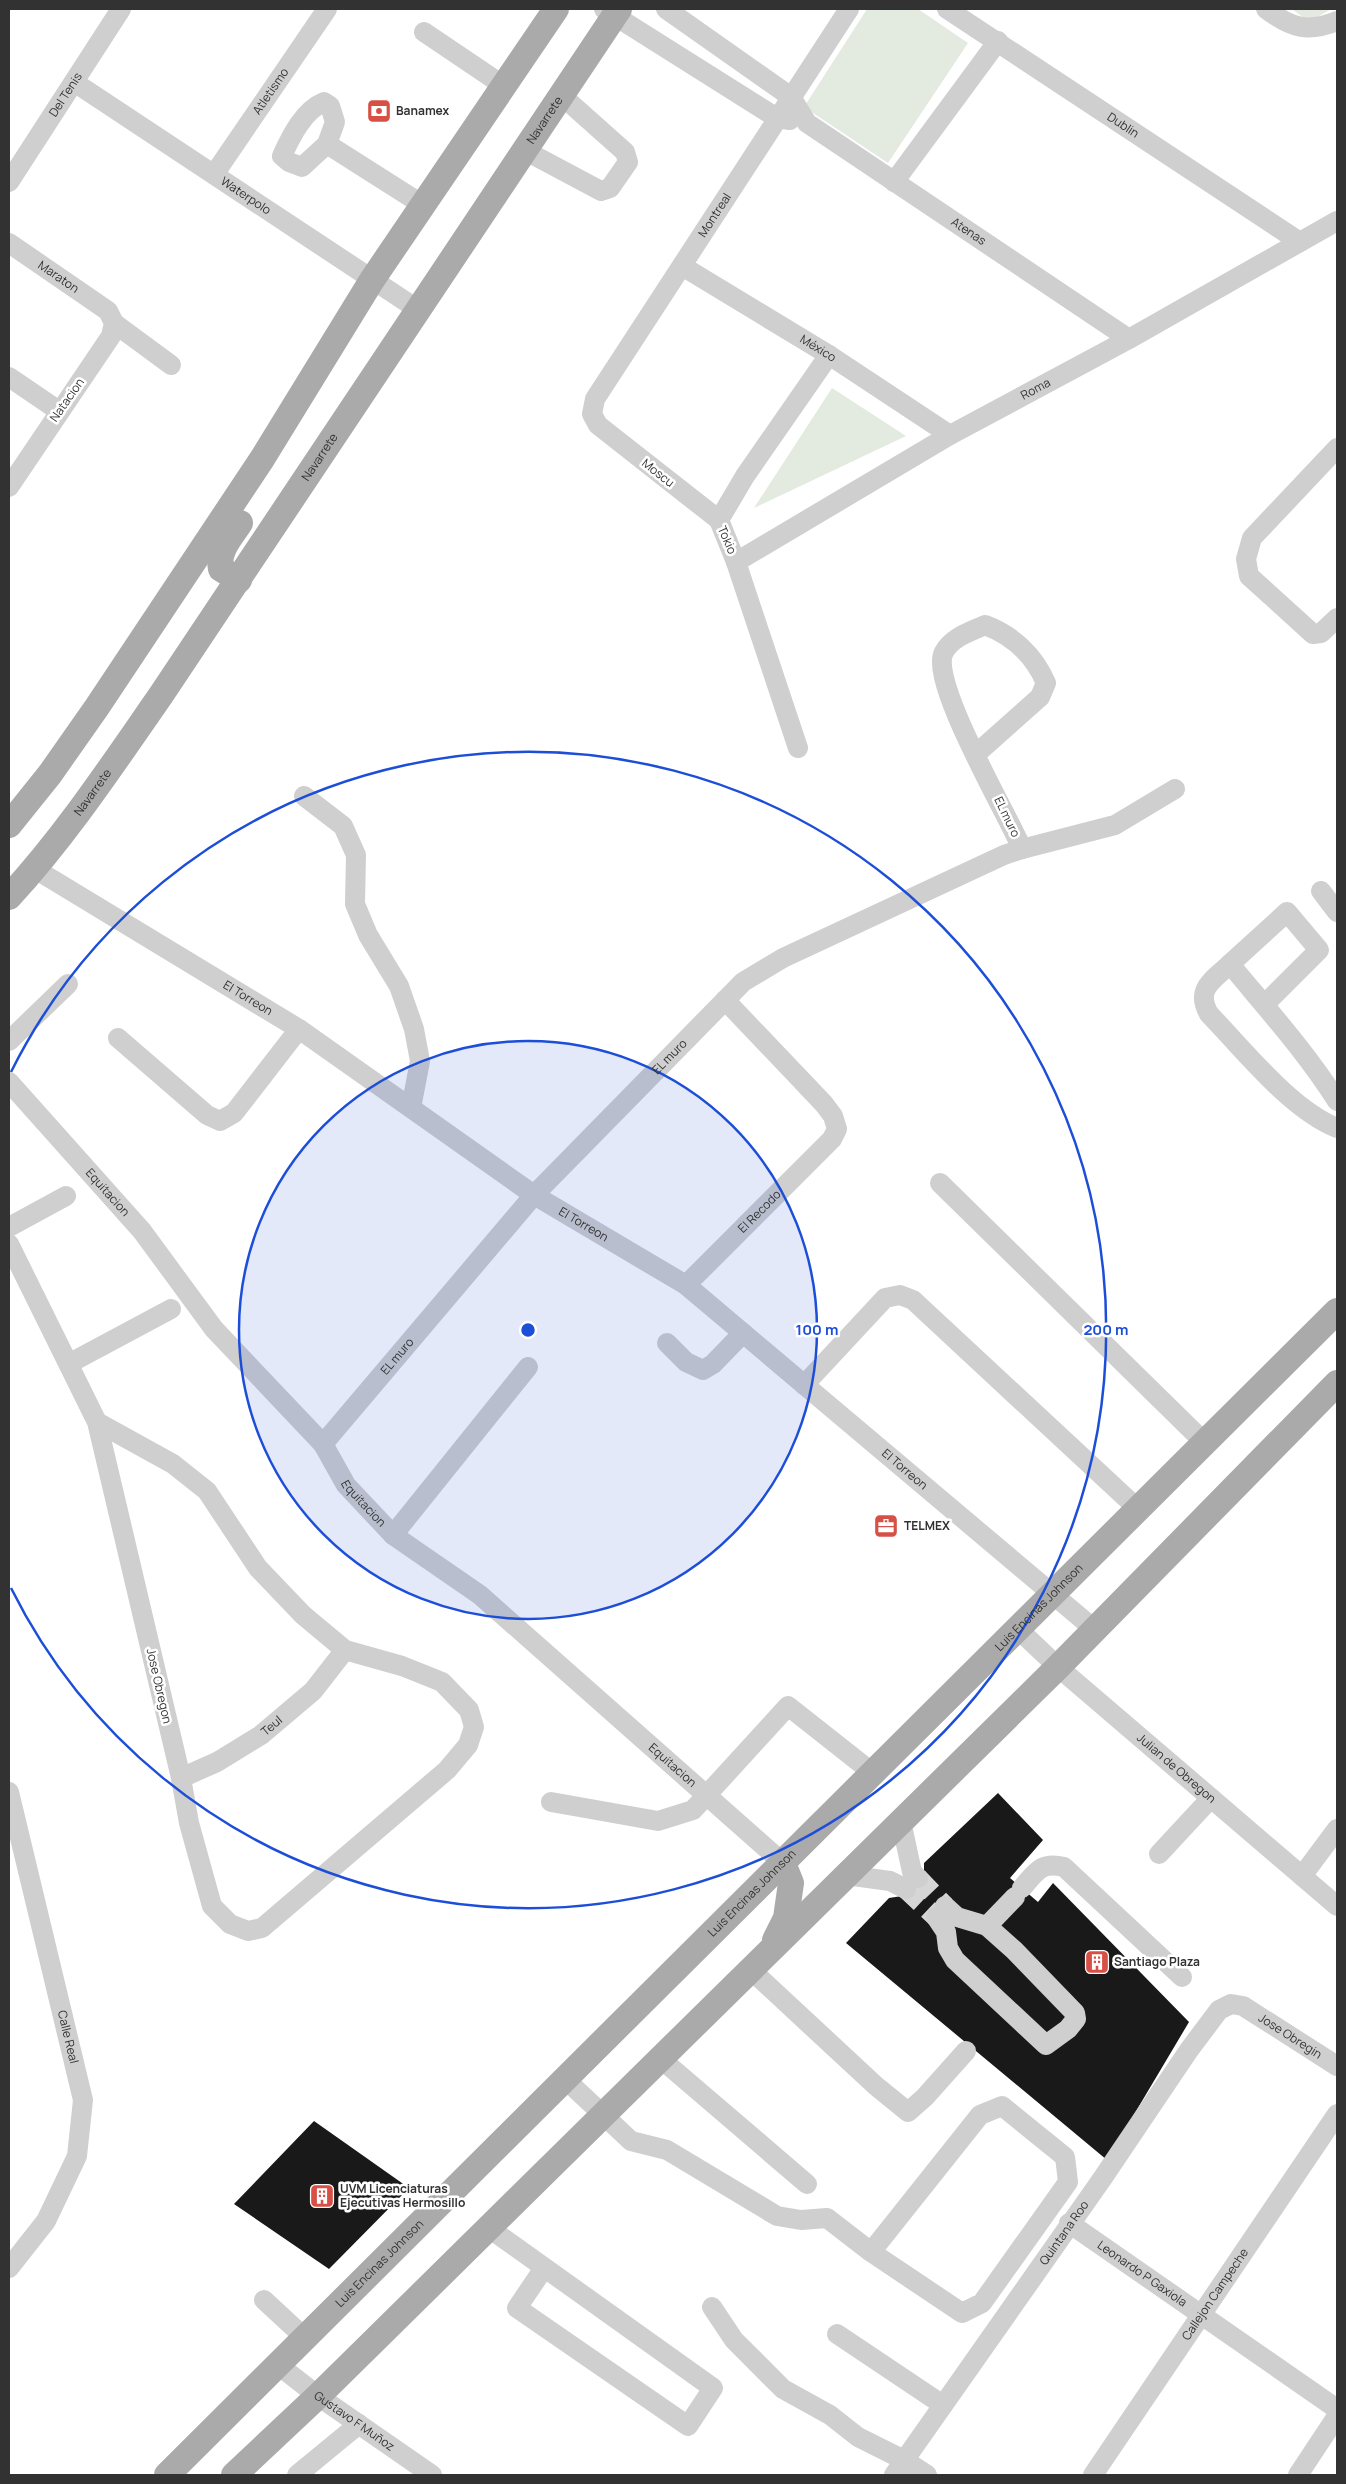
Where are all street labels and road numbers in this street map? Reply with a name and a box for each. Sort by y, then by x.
street label: Atletismo [248,64,292,118]
street label: Del Tenis [44,69,86,120]
street label: Navarrete [522,93,566,147]
street label: Dublin [1104,108,1143,142]
street label: Waterpolo [217,172,275,218]
street label: Montreal [694,189,735,240]
street label: Atenas [948,213,990,249]
street label: Maraton [35,256,83,297]
street label: México [797,330,840,366]
street label: Natacion [45,374,88,425]
street label: Roma [1017,374,1053,404]
street label: Navarrete [297,430,342,484]
street label: Moscu [638,454,678,491]
street label: Tokio [714,523,741,557]
street label: Navarrete [70,765,115,819]
street label: EL muro [990,794,1025,840]
street label: El Torreon [220,976,276,1019]
street label: EL muro [648,1035,691,1078]
street label: Equitacion [82,1164,134,1220]
street label: El Recodo [734,1186,784,1236]
street label: El Torreon [556,1203,612,1245]
street label: EL muro [376,1334,417,1378]
street label: El Torreon [878,1445,932,1493]
street label: Equitacion [337,1477,390,1530]
street label: Luis Encinas Johnson [991,1559,1086,1655]
street label: Jose Obregon [143,1647,176,1725]
street label: Teul [257,1712,286,1740]
street label: Julian de Obregon [1133,1729,1220,1807]
street label: Equitacion [645,1739,700,1791]
street label: Luis Encinas Johnson [704,1845,799,1940]
street label: Calle Real [54,2009,83,2065]
street label: Jose Obregin [1255,2009,1326,2062]
street label: Quintana Roo [1035,2197,1092,2268]
street label: Luis Encinas Johnson [331,2215,427,2311]
street label: Leonardo P Gaxiola [1094,2236,1191,2310]
street label: Callejon Campeche [1177,2245,1252,2344]
street label: Gustavo F Muñoz [311,2387,398,2455]

